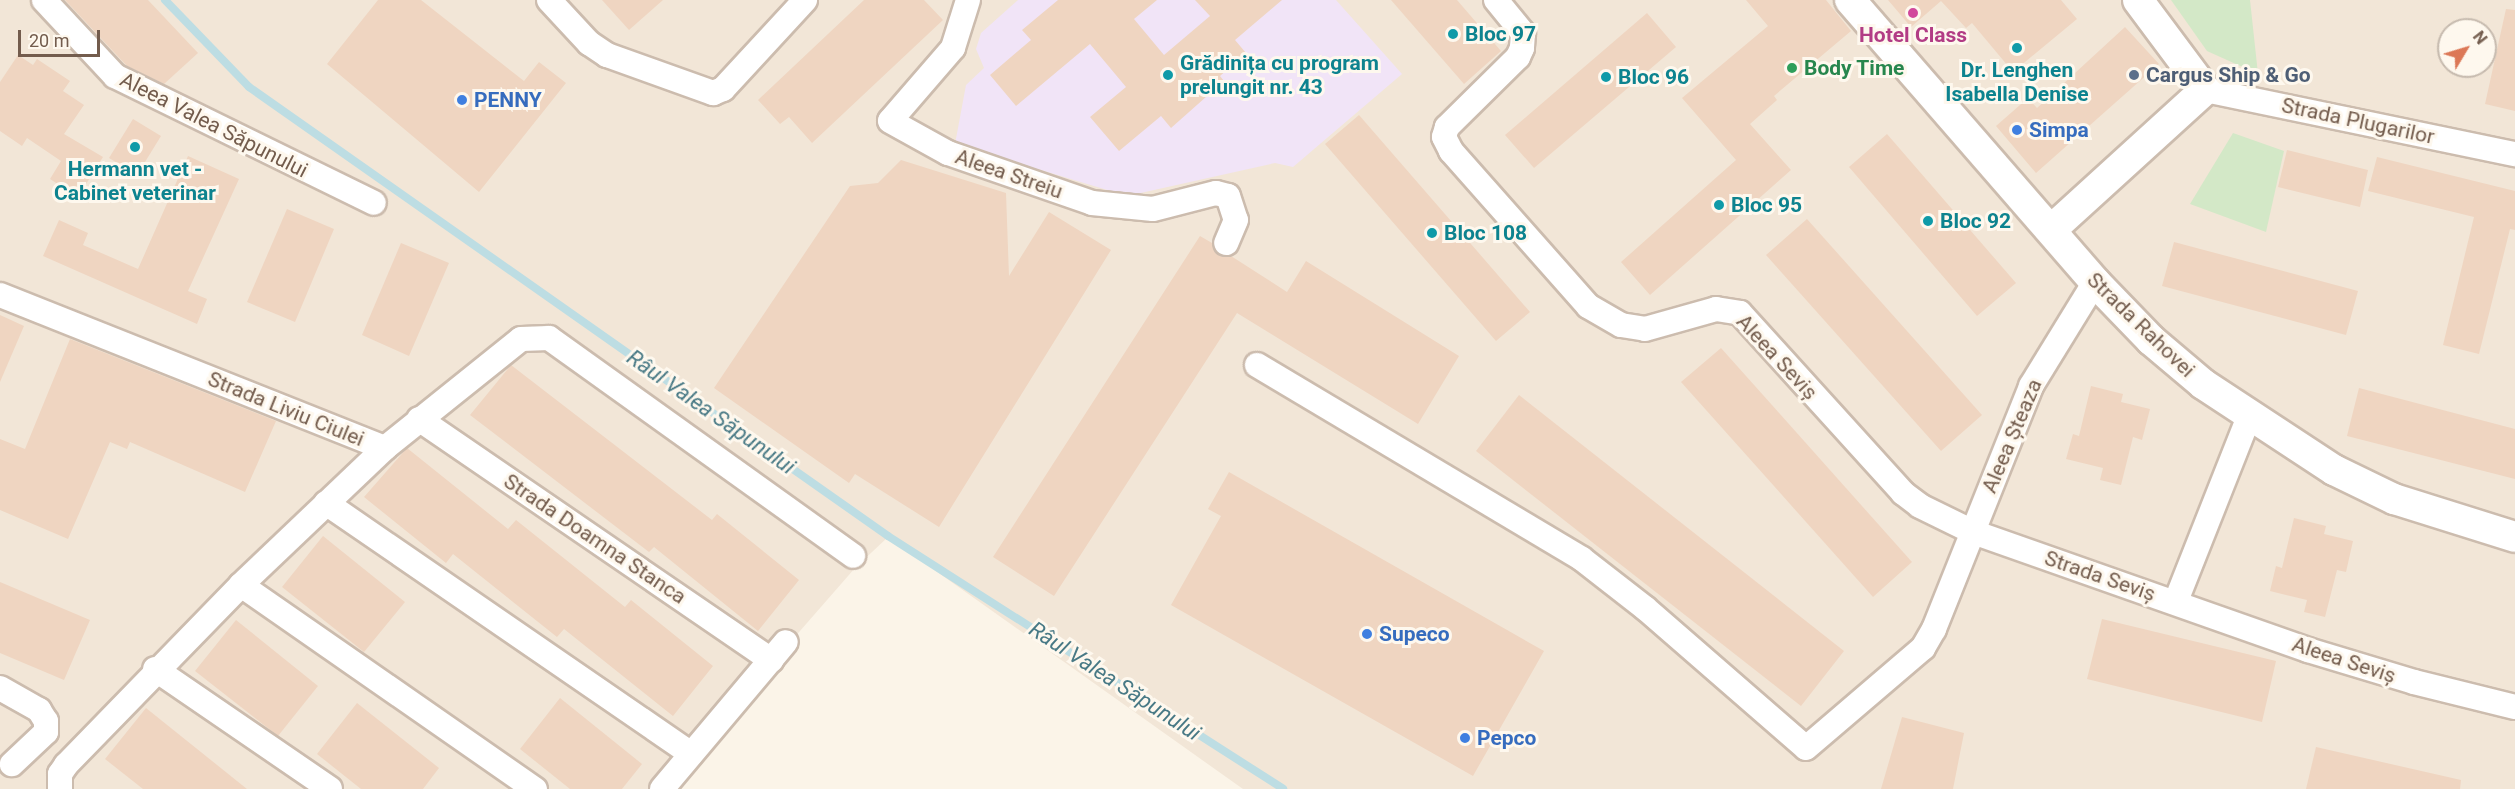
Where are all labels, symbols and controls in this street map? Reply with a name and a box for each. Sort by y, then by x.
marker: Hotel Class [1906,6,1920,20]
scale bar [21,18,104,56]
north arrow [2437,18,2497,78]
place label: Bloc 97 [1465,21,1536,47]
place label: Hotel Class [1859,22,1967,48]
marker: Bloc 97 [1446,27,1460,41]
text: N [2469,28,2491,48]
text: 20 m [29,30,69,51]
marker: Dr. Lenghen Isabella Denise [2010,41,2024,55]
place label: Grădinița cu program prelungit nr. 43 [1180,50,1379,100]
place label: Body Time [1804,55,1905,81]
place label: Dr. Lenghen Isabella Denise [1945,57,2089,107]
marker: Body Time [1785,61,1799,75]
place label: Cargus Ship & Go [2146,62,2311,88]
place label: Bloc 96 [1618,64,1689,90]
street label: Aleea Valea Săpunului [116,67,312,183]
marker: Grădinița cu program prelungit nr. 43 [1161,68,1175,82]
marker: Cargus Ship & Go [2127,68,2141,82]
marker: Bloc 96 [1599,70,1613,84]
place label: PENNY [474,87,542,113]
marker: PENNY [455,93,469,107]
street label: Strada Plugarilor [2279,93,2437,149]
place label: Simpa [2029,117,2089,143]
marker: Simpa [2010,123,2024,137]
marker: Hermann vet - Cabinet veterinar [128,140,142,154]
street label: Aleea Streiu [952,144,1066,204]
place label: Hermann vet - Cabinet veterinar [54,156,216,206]
place label: Bloc 95 [1731,192,1802,218]
marker: Bloc 95 [1712,198,1726,212]
place label: Bloc 92 [1940,208,2011,234]
marker: Bloc 92 [1921,214,1935,228]
place label: Bloc 108 [1444,220,1527,246]
marker: Bloc 108 [1425,226,1439,240]
street label: Strada Rahovei [2082,267,2200,383]
street label: Aleea Seviș [1731,309,1823,405]
water label: Râul Valea Săpunului [622,344,800,480]
street label: Strada Liviu Ciulei [204,366,368,452]
street label: Aleea Șteaza [1977,375,2047,497]
street label: Strada Doamna Stanca [499,469,691,609]
street label: Strada Seviș [2041,545,2159,607]
water label: Râul Valea Săpunului [1024,616,1206,746]
place label: Supeco [1379,621,1450,647]
marker: Supeco [1360,627,1374,641]
street label: Aleea Seviș [2289,631,2399,689]
place label: Pepco [1477,725,1536,751]
marker: Pepco [1458,731,1472,745]

